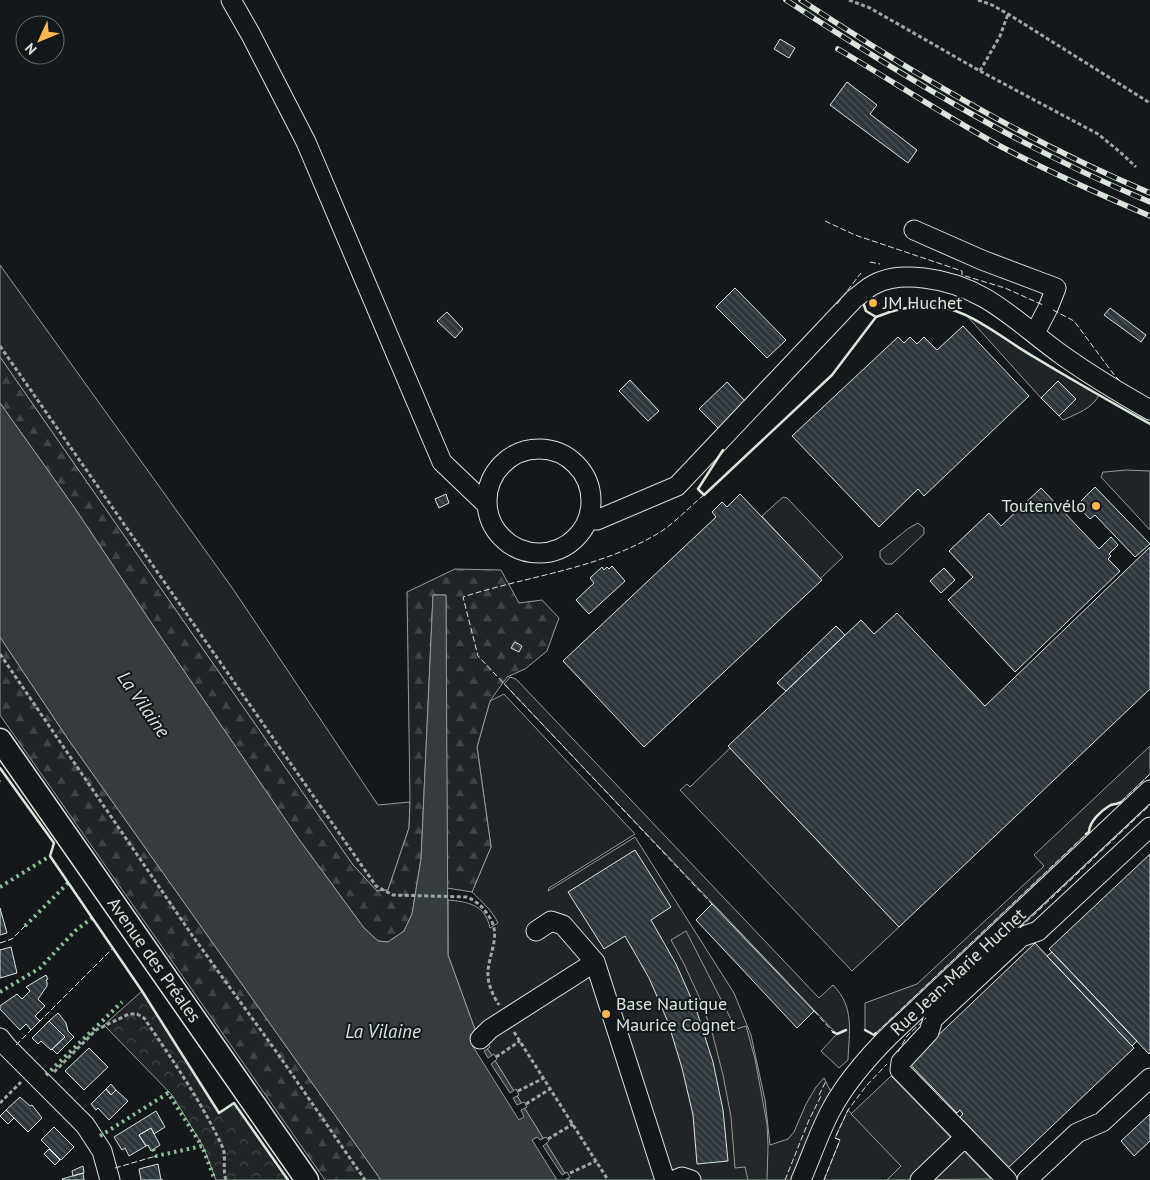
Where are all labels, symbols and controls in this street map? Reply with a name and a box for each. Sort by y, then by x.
north arrow [15,15,65,65]
text: N [21,39,40,59]
place label: JM Huchet [882,291,962,314]
marker: JM Huchet [867,297,879,309]
place label: Toutenvélo [1002,494,1086,517]
marker: Toutenvélo [1090,500,1102,512]
water label: La Vilaine [112,666,176,742]
street label: Avenue des Préales [103,893,206,1027]
street label: Rue Jean-Marie Huchet [885,903,1030,1040]
place label: Base Nautique Maurice Cognet [616,992,736,1036]
marker: Base Nautique Maurice Cognet [600,1008,612,1020]
water label: La Vilaine [345,1019,421,1043]

